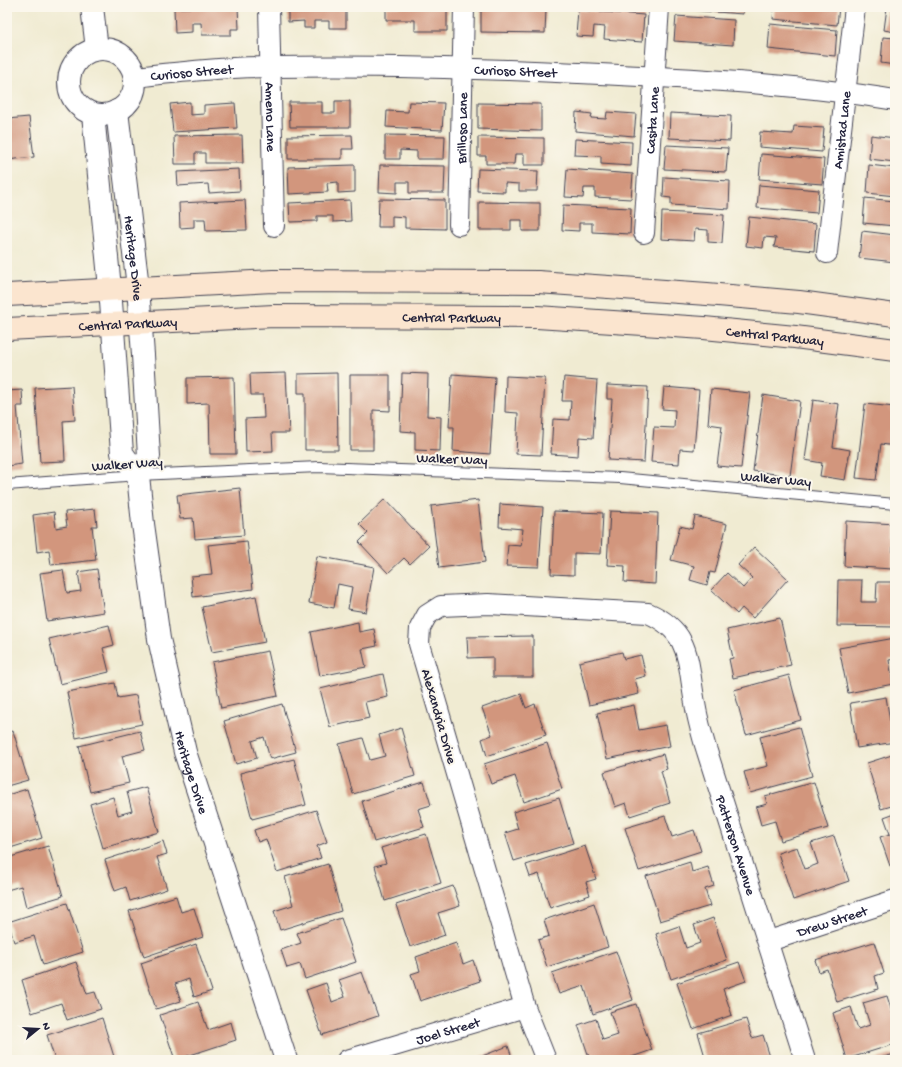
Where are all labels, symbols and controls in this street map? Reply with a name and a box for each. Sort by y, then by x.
street label: Curioso Street [150,62,235,86]
street label: Curioso Street [474,63,558,83]
street label: Ameno Lane [260,82,278,153]
street label: Casita Lane [643,86,665,155]
street label: Amistad Lane [831,89,856,170]
street label: Brilloso Lane [454,92,473,165]
street label: Heritage Drive [119,215,145,302]
street label: Central Parkway [402,310,501,328]
street label: Central Parkway [78,315,178,337]
street label: Central Parkway [725,324,825,352]
street label: Walker Way [416,451,488,470]
street label: Walker Way [91,455,163,476]
street label: Walker Way [740,469,812,492]
street label: Alexandria Drive [416,667,460,767]
street label: Heritage Drive [169,729,211,817]
street label: Patterson Avenue [710,793,758,898]
street label: Drew Street [794,903,871,943]
north arrow [18,1009,58,1049]
street label: Joel Street [414,1015,484,1050]
text: N [39,1021,52,1032]

